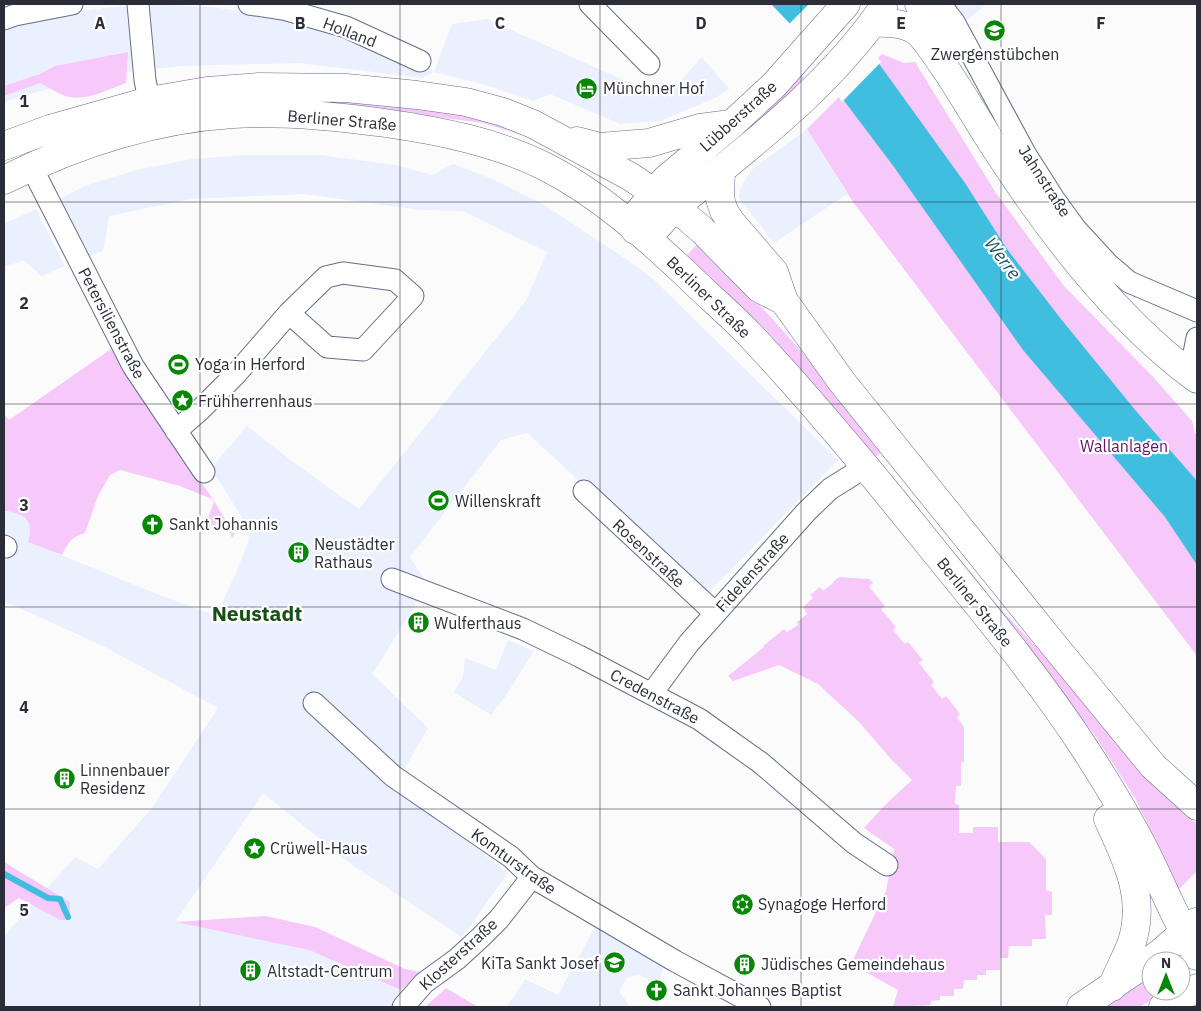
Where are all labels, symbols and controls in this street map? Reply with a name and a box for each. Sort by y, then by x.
text: A [95,13,106,33]
text: B [295,13,306,33]
street label: Holland [320,13,380,51]
text: C [495,13,505,33]
text: D [695,13,707,33]
text: E [896,13,906,33]
text: F [1096,13,1106,33]
school or university icon: Zwergenstübchen [983,18,1007,42]
place label: Zwergenstübchen [931,44,1059,64]
hotel icon: Münchner Hof [575,76,599,100]
street label: Lübberstraße [695,76,781,156]
place label: Münchner Hof [603,78,704,98]
text: 1 [19,91,29,111]
street label: Berliner Straße [287,105,398,135]
street label: Jahnstraße [1014,141,1076,221]
water label: Werre [980,232,1026,284]
street label: Berliner Straße [663,252,755,342]
street label: Petersilienstraße [74,264,150,382]
text: 2 [19,293,29,313]
sports icon: Yoga in Herford [167,352,191,376]
place label: Yoga in Herford [195,354,305,374]
place icon: Frühherrenhaus [170,389,194,413]
place label: Frühherrenhaus [198,391,313,411]
park label: Wallanlagen [1080,436,1168,456]
sports icon: Willenskraft [427,489,451,513]
place label: Willenskraft [455,491,541,511]
text: 3 [19,495,29,515]
church icon: Sankt Johannis [141,512,165,536]
place label: Sankt Johannis [169,514,278,534]
street label: Rosenstraße [609,515,689,592]
street label: Fidelenstraße [711,528,793,616]
place label: Neustädter Rathaus [314,534,395,572]
building icon: Neustädter Rathaus [286,541,310,565]
street label: Berliner Straße [933,553,1017,651]
district label: Neustadt [212,599,302,627]
building icon: Wulferthaus [406,611,430,635]
place label: Wulferthaus [434,613,522,633]
street label: Credenstraße [607,664,703,728]
text: 4 [19,697,29,717]
place label: Linnenbauer Residenz [80,760,170,798]
building icon: Linnenbauer Residenz [52,767,76,791]
street label: Komturstraße [468,824,560,899]
place icon: Crüwell-Haus [242,836,266,860]
place label: Crüwell-Haus [270,838,367,858]
synagogue icon: Synagoge Herford [730,892,754,916]
place label: Synagoge Herford [758,894,886,914]
text: 5 [19,900,29,920]
street label: Klosterstraße [415,914,501,994]
school or university icon: KiTa Sankt Josef [603,951,627,975]
north arrow [1141,951,1191,1001]
building icon: Jüdisches Gemeindehaus [733,952,757,976]
place label: KiTa Sankt Josef [481,953,599,973]
place label: Jüdisches Gemeindehaus [761,954,945,974]
text: N [1161,954,1171,972]
building icon: Altstadt-Centrum [239,959,263,983]
place label: Altstadt-Centrum [267,961,393,981]
church icon: Sankt Johannes Baptist [645,978,669,1002]
place label: Sankt Johannes Baptist [673,980,842,1000]

